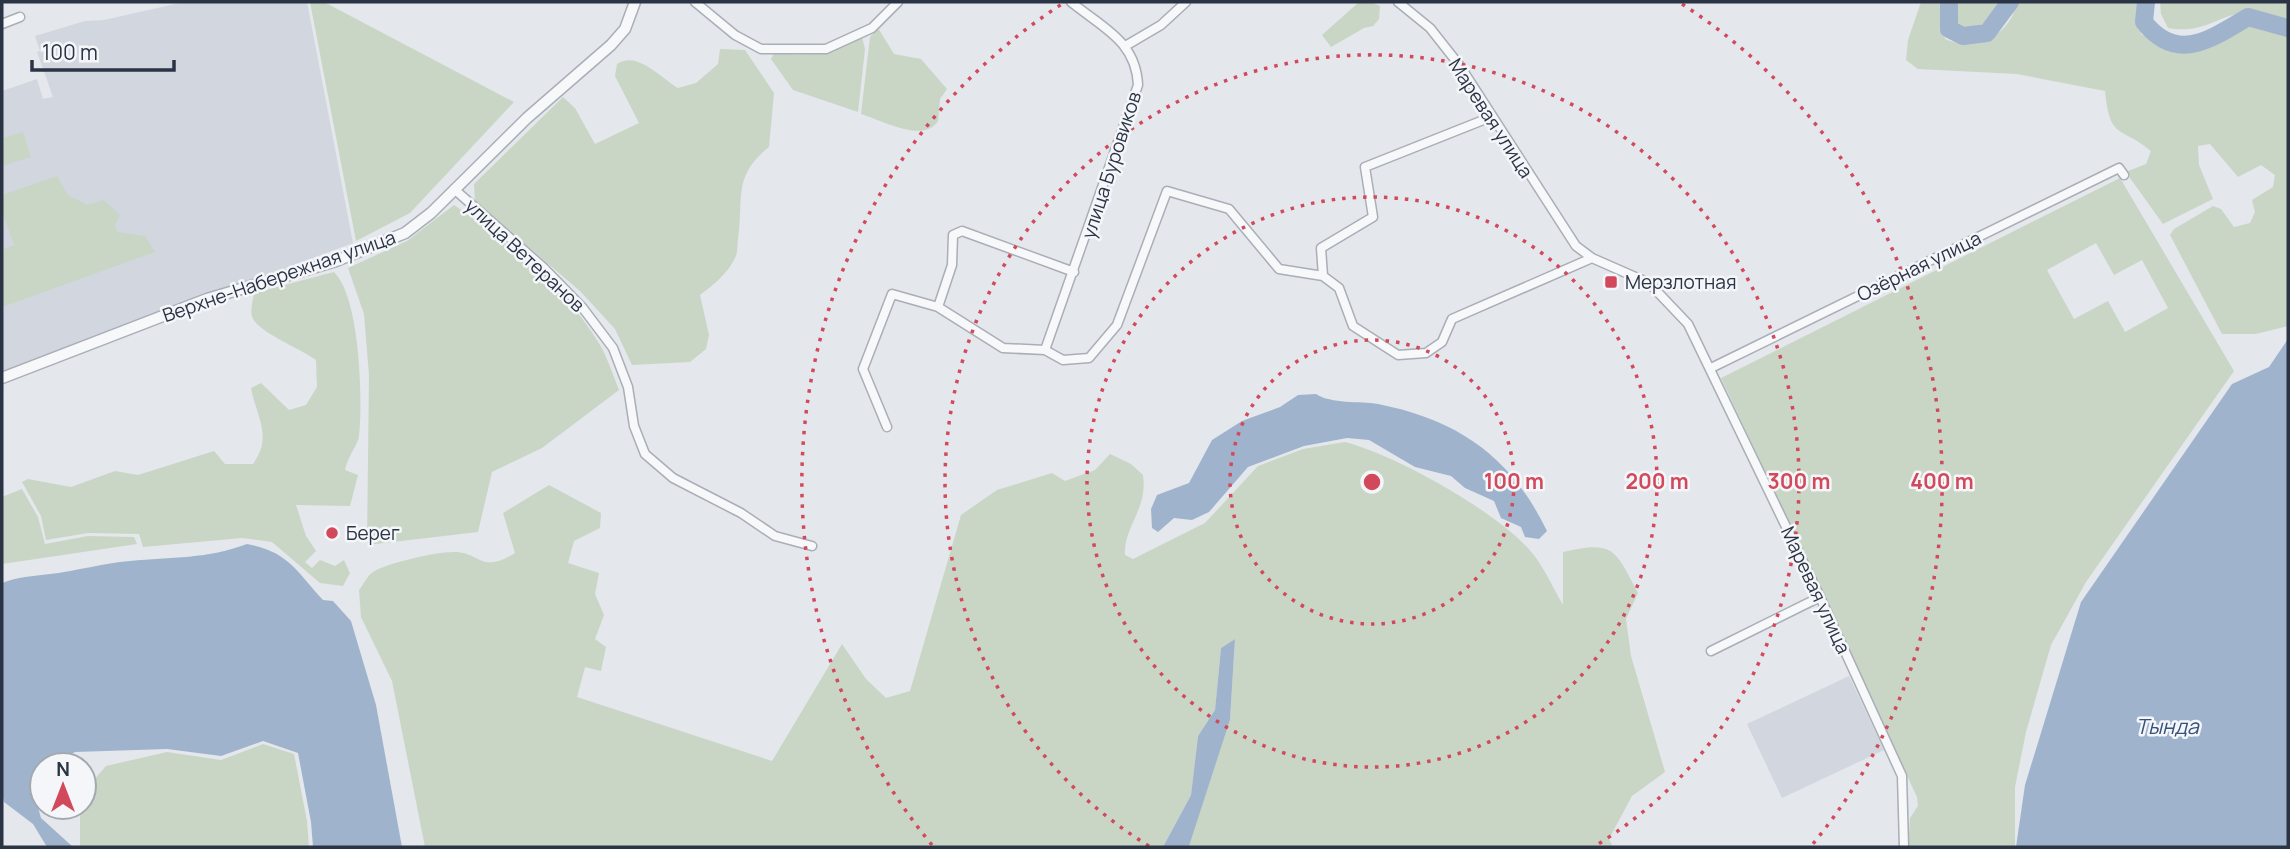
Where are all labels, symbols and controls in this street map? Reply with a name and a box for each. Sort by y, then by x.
scale bar [32,28,173,72]
text: 100 m [42,38,98,66]
street label: Маревая улица [1443,53,1539,183]
street label: улица Буровиков [1075,88,1147,242]
street label: улица Ветеранов [459,193,591,317]
street label: Верхне-Набережная улица [159,224,399,328]
street label: Озёрная улица [1853,225,1985,307]
place label: Мерзлотная [1625,269,1736,295]
marker: Мерзлотная [1603,274,1619,290]
text: 100 m [1484,467,1544,495]
text: 200 m [1625,467,1689,495]
text: 300 m [1768,467,1830,495]
text: 400 m [1910,467,1974,495]
centre of rings [1360,470,1384,494]
place label: Берег [346,520,400,546]
street label: Маревая улица [1775,522,1857,658]
marker: Берег [324,525,340,541]
water label: Тында [2135,712,2200,740]
north arrow [28,751,98,821]
text: N [56,756,70,782]

